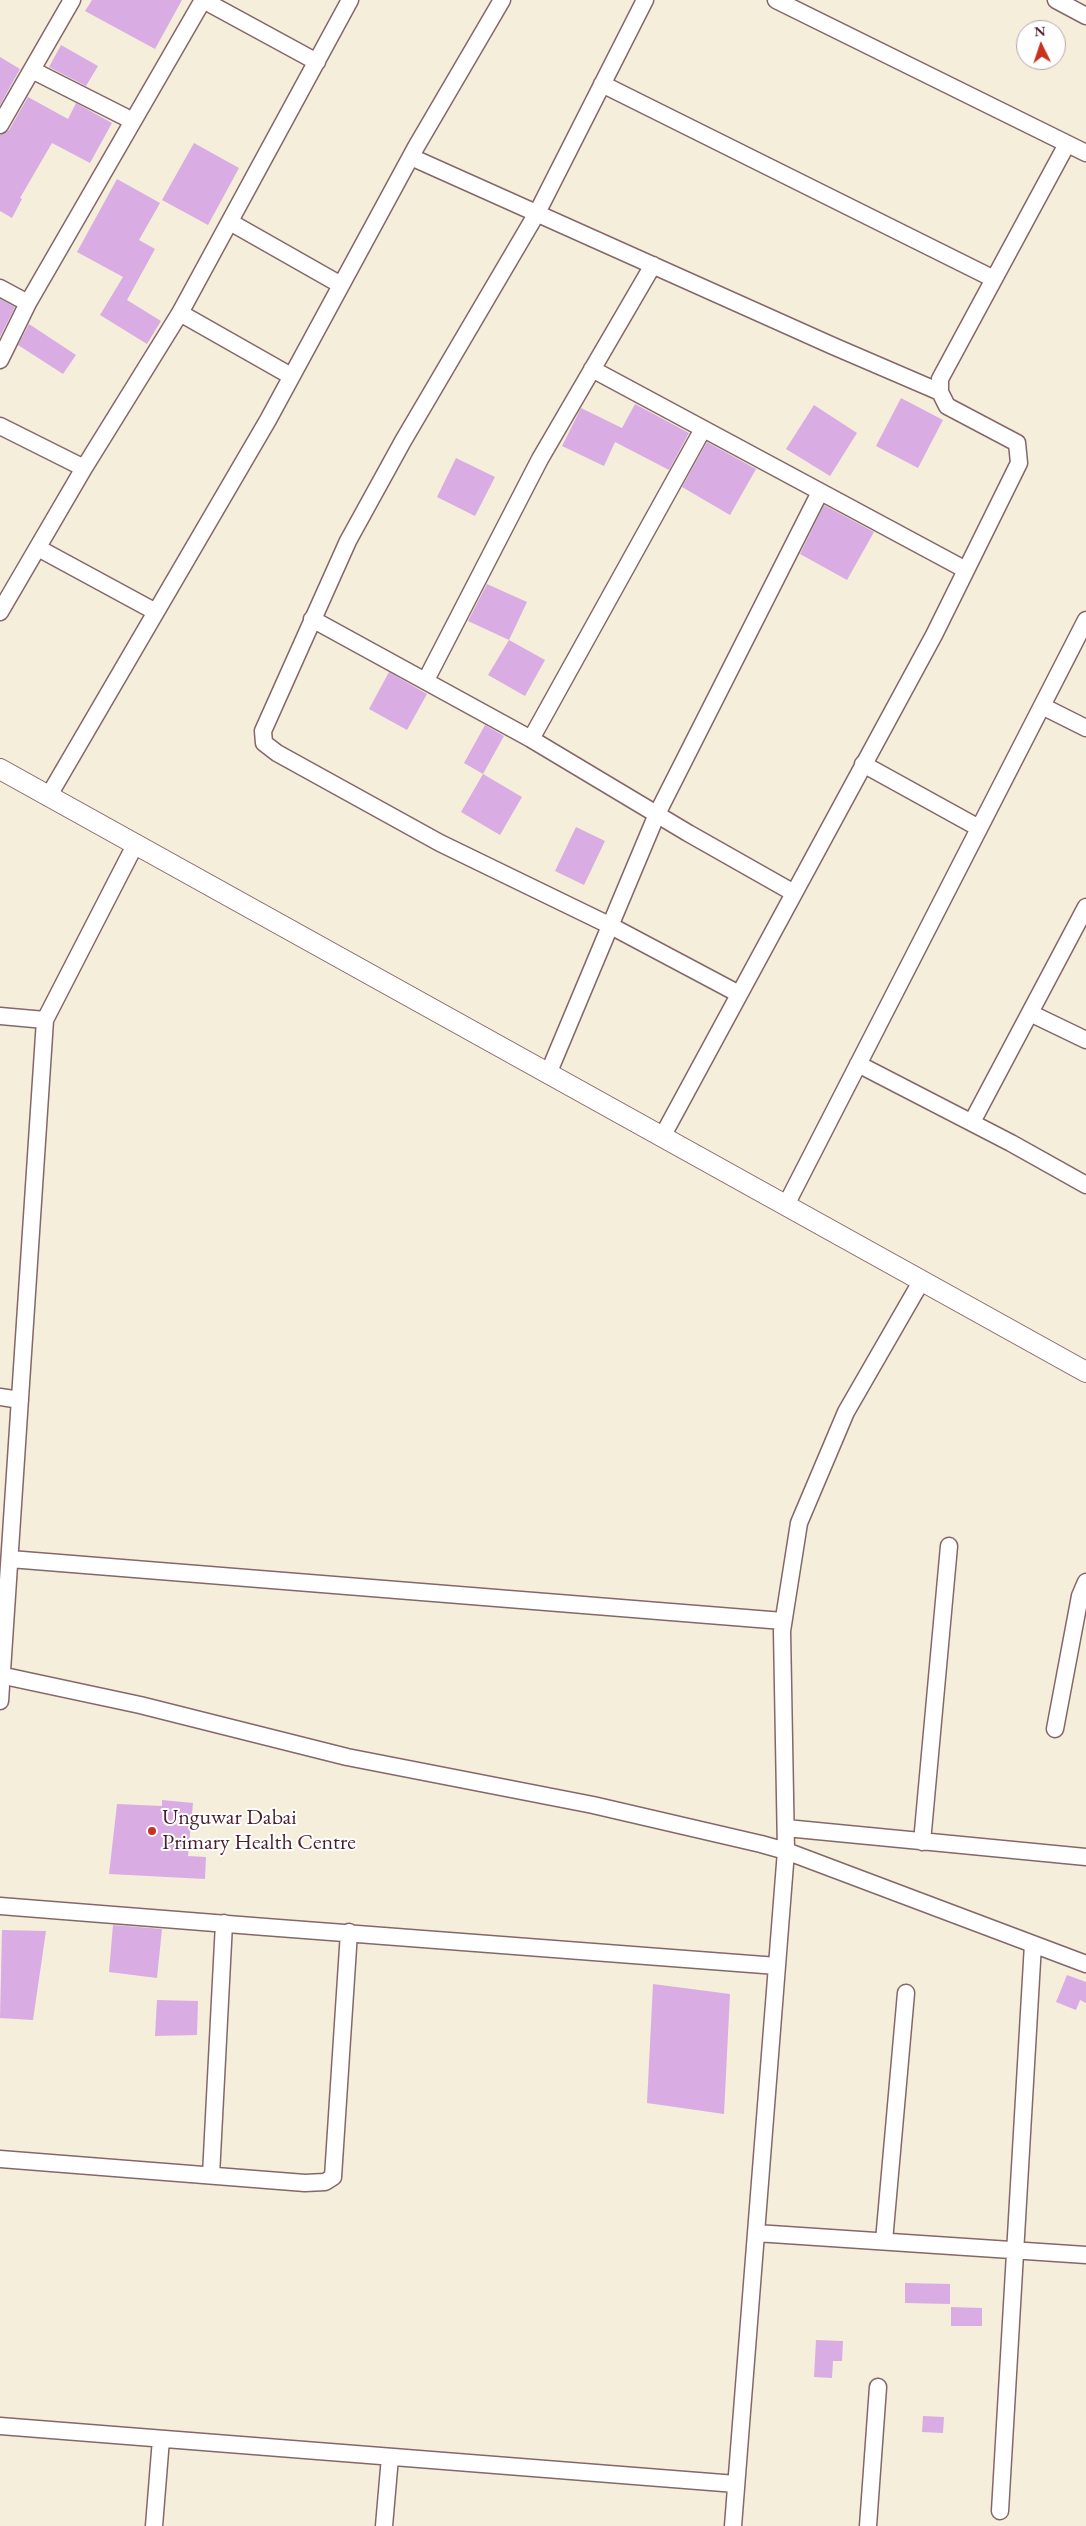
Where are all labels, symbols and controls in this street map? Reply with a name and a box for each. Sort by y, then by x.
north arrow [1016,20,1066,70]
text: N [1034,22,1046,40]
place label: Unguwar Dabai Primary Health Centre [162,1805,356,1856]
marker: Unguwar Dabai Primary Health Centre [146,1825,158,1837]

